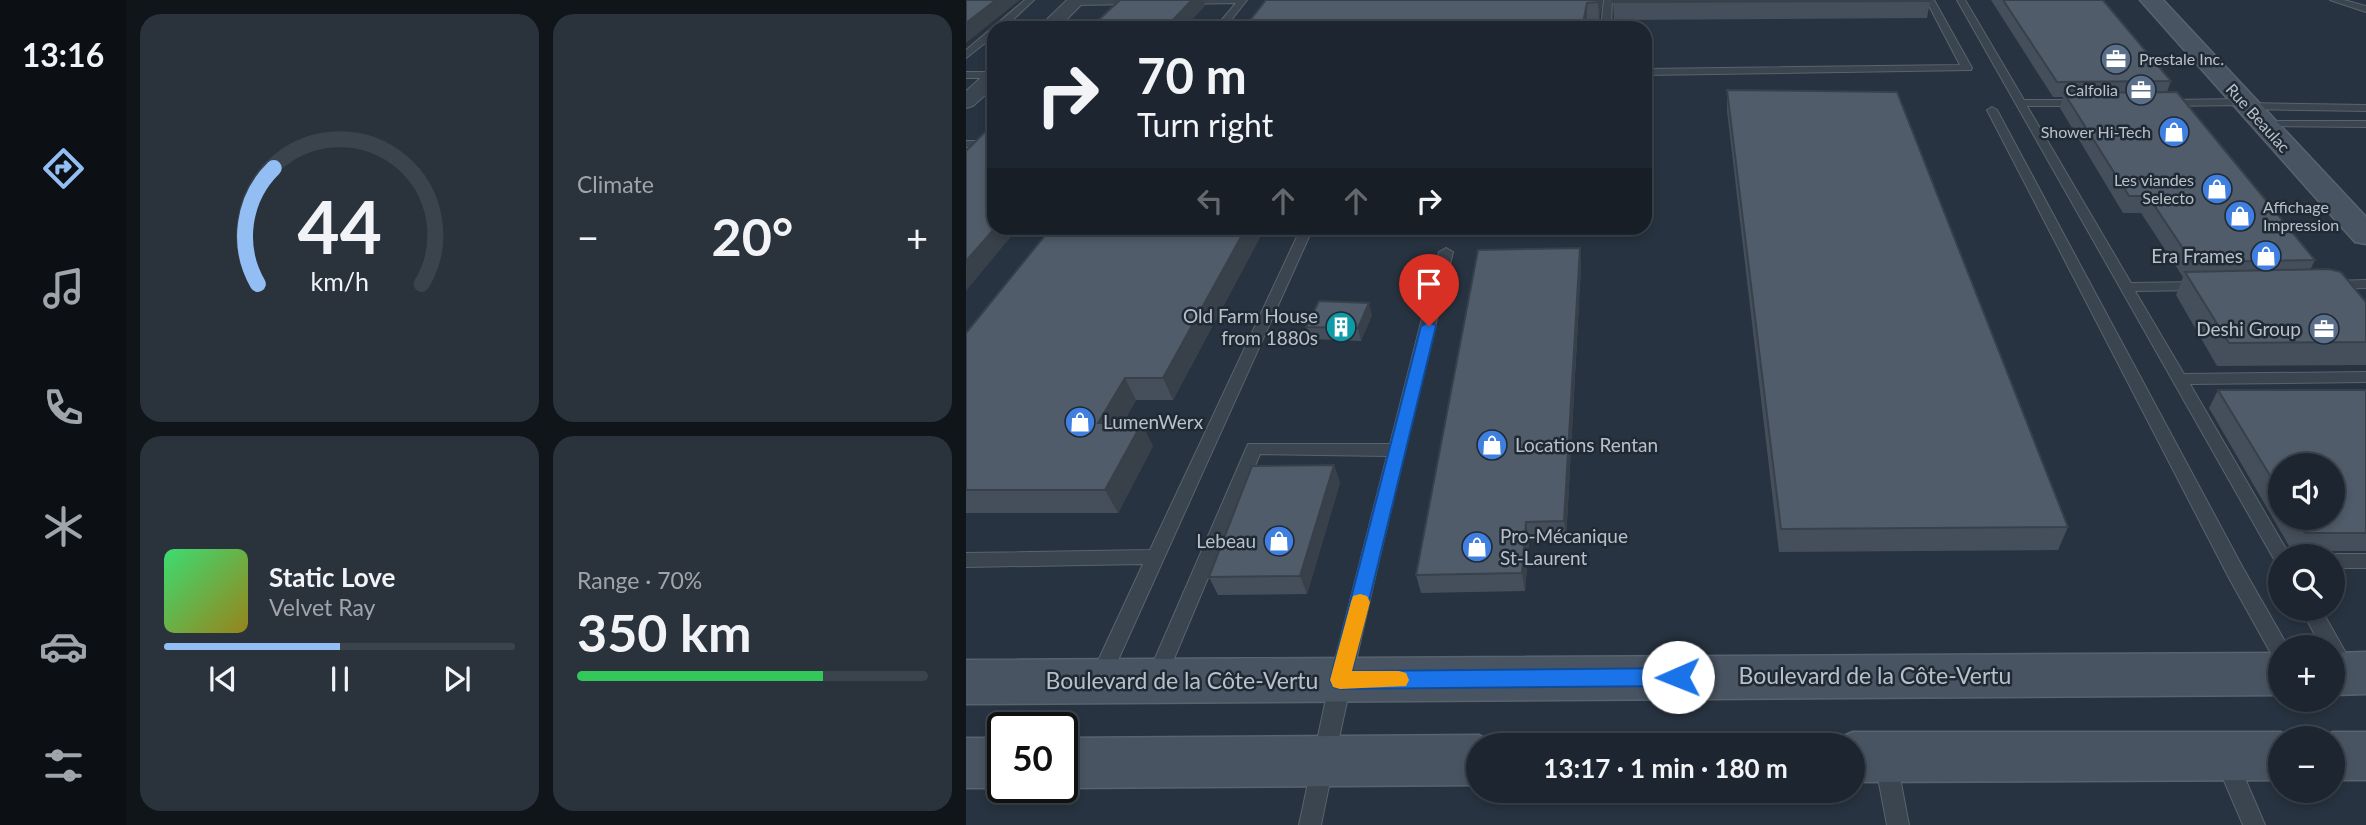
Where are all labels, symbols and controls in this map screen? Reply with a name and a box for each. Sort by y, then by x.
text: 13:16 [22,35,104,74]
office icon: Prestale Inc. [2099,42,2133,76]
text: 70 m [1137,46,1247,104]
icon: right [1022,49,1113,140]
place label: Prestale Inc. [2139,49,2224,68]
office icon: Calfolia [2124,73,2158,107]
street label: Rue Beaulac [2223,79,2294,156]
place label: Calfolia [2066,80,2118,99]
text: Turn right [1137,105,1273,144]
shop icon: Shower Hi-Tech [2157,115,2191,149]
place label: Shower Hi-Tech [2041,122,2151,141]
icon: directions [39,144,88,193]
text: Climate [577,170,654,198]
place label: Les viandes Selecto [2114,170,2194,207]
shop icon: Les viandes Selecto [2200,172,2234,206]
text: 44 [297,182,382,270]
icon: left [1191,182,1229,220]
icon: ahead [1264,182,1302,220]
icon: ahead [1337,182,1375,220]
icon: right [1410,182,1448,220]
place label: Affichage Impression [2263,197,2339,234]
shop icon: Affichage Impression [2223,199,2257,233]
text: 20° [712,205,793,267]
text: − [577,214,599,260]
text: + [906,214,928,260]
shop icon: Era Frames [2249,239,2283,273]
place label: Era Frames [2151,244,2243,267]
pin [1399,254,1459,326]
icon: music [39,264,88,313]
icon: arrive [1410,265,1448,303]
text: km/h [310,266,369,296]
place label: Old Farm House from 1880s [1183,304,1318,349]
building icon: Old Farm House from 1880s [1324,310,1358,344]
office icon: Deshi Group [2307,312,2341,346]
place label: Deshi Group [2196,317,2301,340]
icon: phone [39,383,88,432]
shop icon: LumenWerx [1063,405,1097,439]
place label: LumenWerx [1103,410,1204,433]
shop icon: Locations Rentan [1475,428,1509,462]
place label: Locations Rentan [1515,433,1658,456]
map controls [2268,453,2345,803]
button: sound [2268,453,2345,530]
icon: climate [39,502,88,551]
shop icon: Lebeau [1262,524,1296,558]
place label: Pro-Mécanique St-Laurent [1500,524,1628,569]
place label: Lebeau [1196,529,1256,552]
shop icon: Pro-Mécanique St-Laurent [1460,530,1494,564]
button: search [2268,544,2345,621]
text: Static Love [269,561,396,593]
text: Range · 70% [577,566,702,594]
text: Velvet Ray [269,593,375,621]
text: 350 km [577,601,751,663]
icon: car [39,622,88,671]
button: + [2268,635,2345,712]
position arrow [1641,640,1715,714]
icon: previous [204,660,242,698]
icon: pause [321,660,359,698]
icon: next [438,660,476,698]
street label: Boulevard de la Côte-Vertu [1739,661,2011,689]
street label: Boulevard de la Côte-Vertu [1046,666,1318,694]
speed limit sign: 50 [987,712,1078,803]
button: − [2268,726,2345,803]
icon: filters [39,741,88,790]
text: 13:17 · 1 min · 180 m [1543,752,1788,784]

